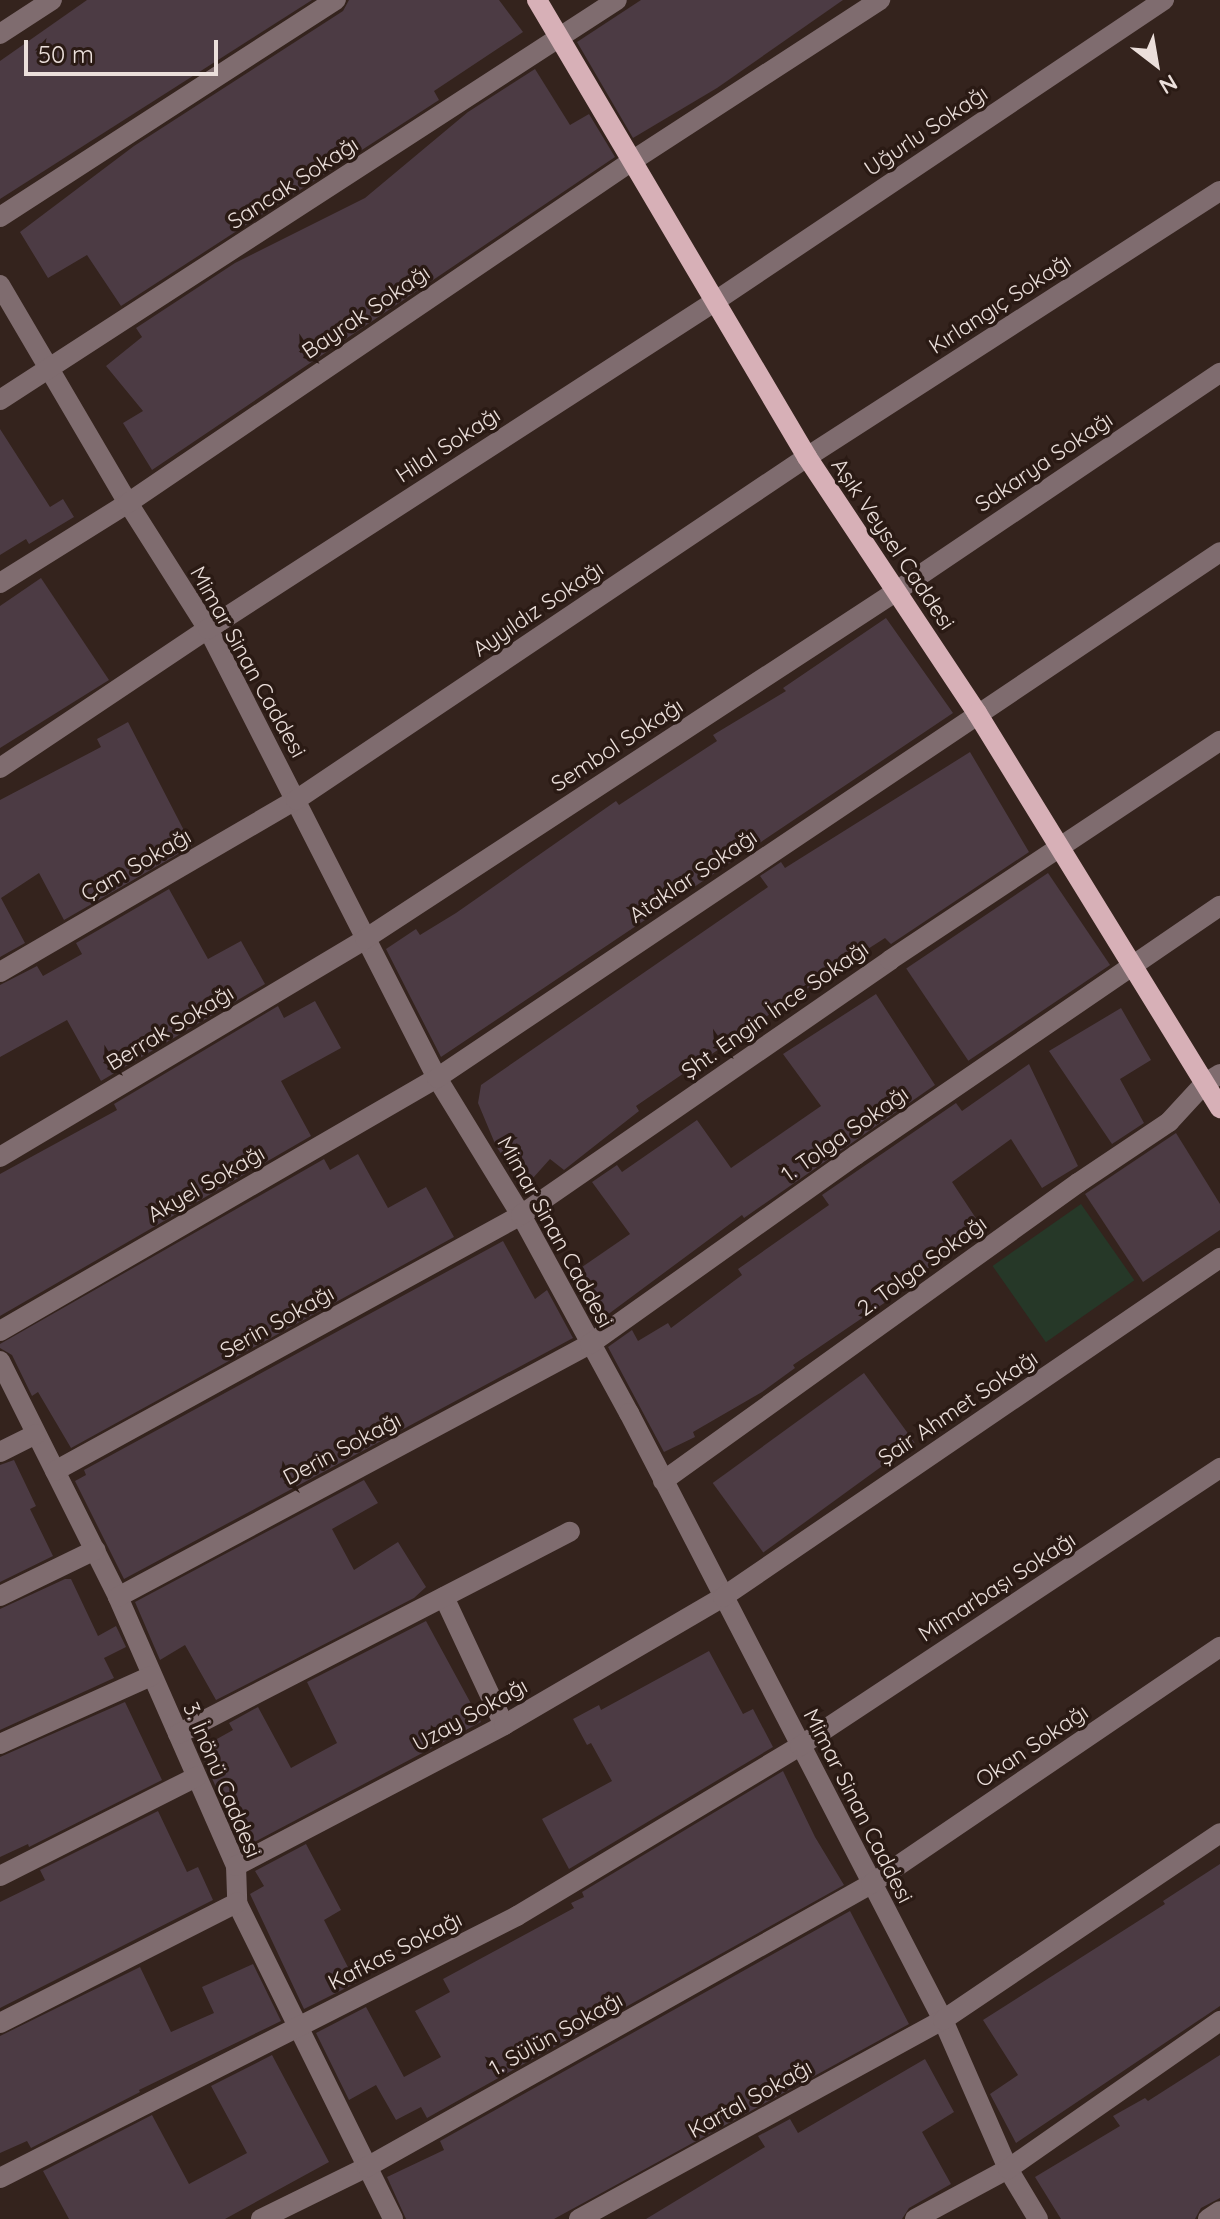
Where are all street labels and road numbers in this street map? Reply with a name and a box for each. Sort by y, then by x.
street label: Uğurlu Sokağı [859,80,993,182]
street label: Sancak Sokağı [223,131,363,235]
street label: Kırlangıç Sokağı [924,248,1076,360]
street label: Bayrak Sokağı [297,260,435,364]
street label: Hilal Sokağı [391,401,505,489]
street label: Sakarya Sokağı [970,406,1118,518]
street label: Aşık Veysel Caddesi [826,453,960,635]
street label: Ayyıldız Sokağı [468,556,608,662]
street label: Mimar Sinan Caddesi [184,562,312,762]
street label: Sembol Sokağı [546,693,688,797]
street label: Çam Sokağı [76,823,196,907]
street label: Ataklar Sokağı [624,824,762,928]
street label: Şht. Engin İnce Sokağı [677,936,873,1084]
street label: Berrak Sokağı [102,980,238,1076]
street label: 1. Tolga Sokağı [776,1080,914,1188]
street label: Mimar Sinan Caddesi [491,1132,619,1332]
street label: Akyel Sokağı [143,1140,269,1228]
street label: 2. Tolga Sokağı [852,1210,992,1322]
street label: Serin Sokağı [216,1280,338,1364]
street label: Şair Ahmet Sokağı [873,1345,1043,1471]
street label: Derin Sokağı [279,1407,405,1491]
street label: Mimarbaşı Sokağı [914,1526,1080,1648]
street label: Uzay Sokağı [408,1673,532,1757]
street label: 3. İnönü Caddesi [177,1698,267,1862]
street label: Okan Sokağı [971,1699,1093,1793]
street label: Mimar Sinan Caddesi [798,1704,918,1908]
street label: Kafkas Sokağı [324,1906,466,1996]
street label: 1. Sülün Sokağı [485,1987,627,2081]
street label: Kartal Sokağı [683,2054,817,2144]

